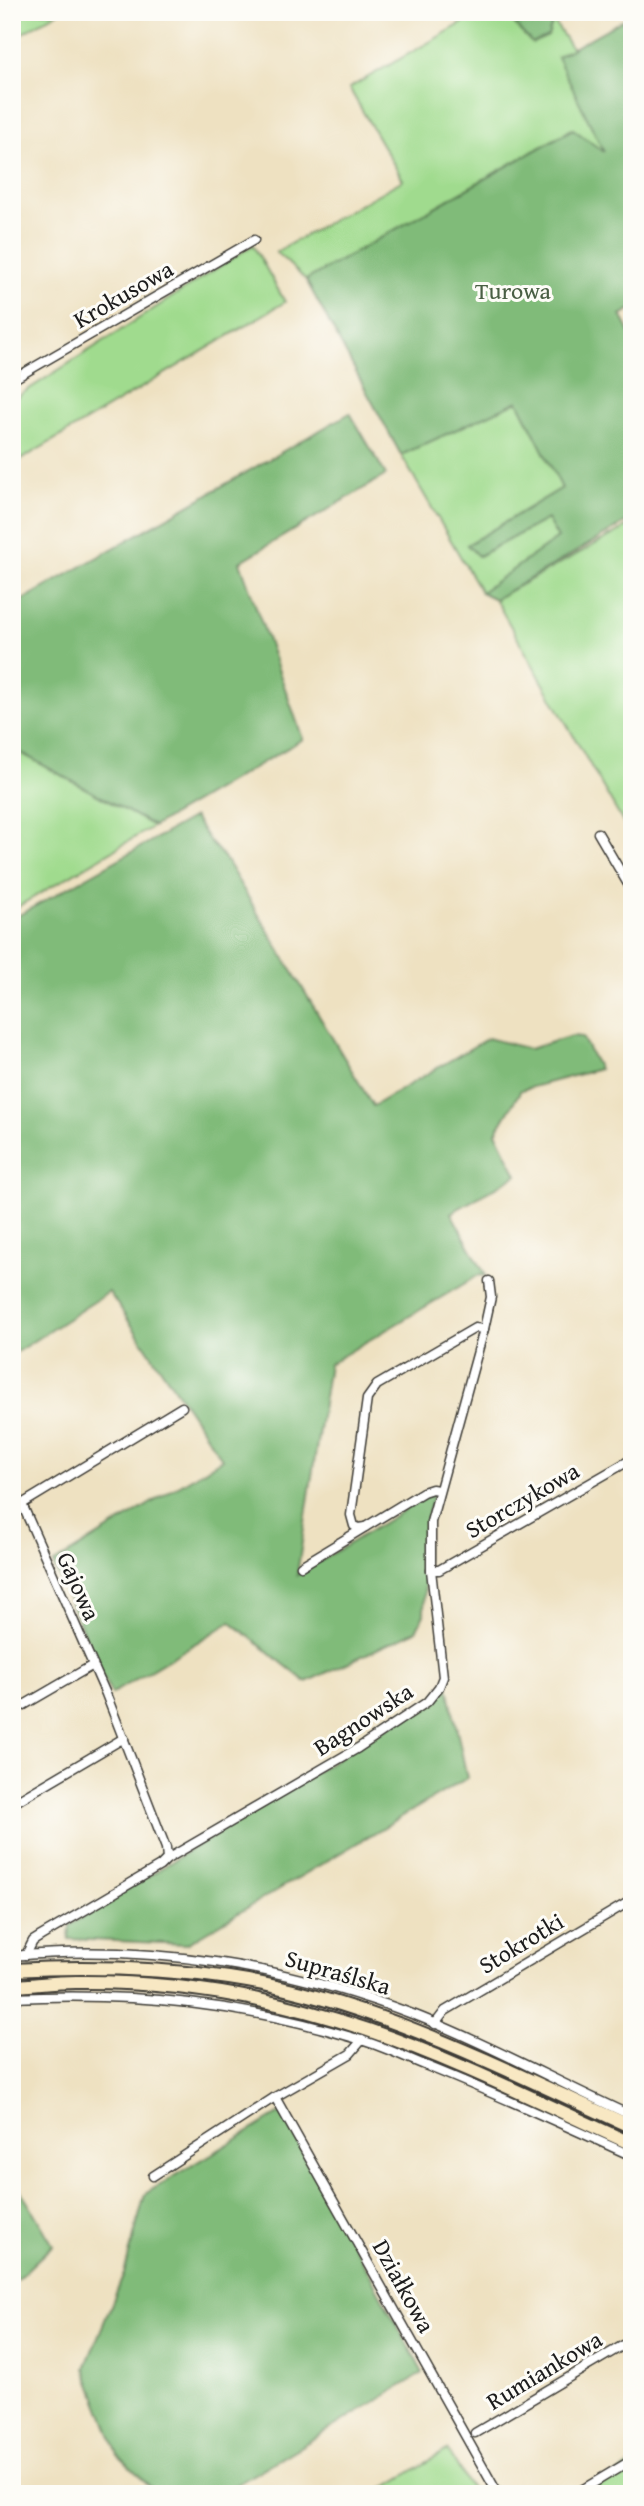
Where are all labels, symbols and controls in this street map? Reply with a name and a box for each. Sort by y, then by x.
street label: Krokusowa [66,251,180,337]
park label: Turowa [475,273,552,308]
street label: Storczykowa [458,1453,586,1547]
street label: Gajowa [48,1546,110,1627]
street label: Bagnowska [306,1673,420,1764]
street label: Stokrotki [472,1904,570,1982]
street label: Supraślska [281,1940,395,2004]
street label: Działkowa [364,2233,444,2340]
street label: Rumiankowa [479,2321,609,2418]

